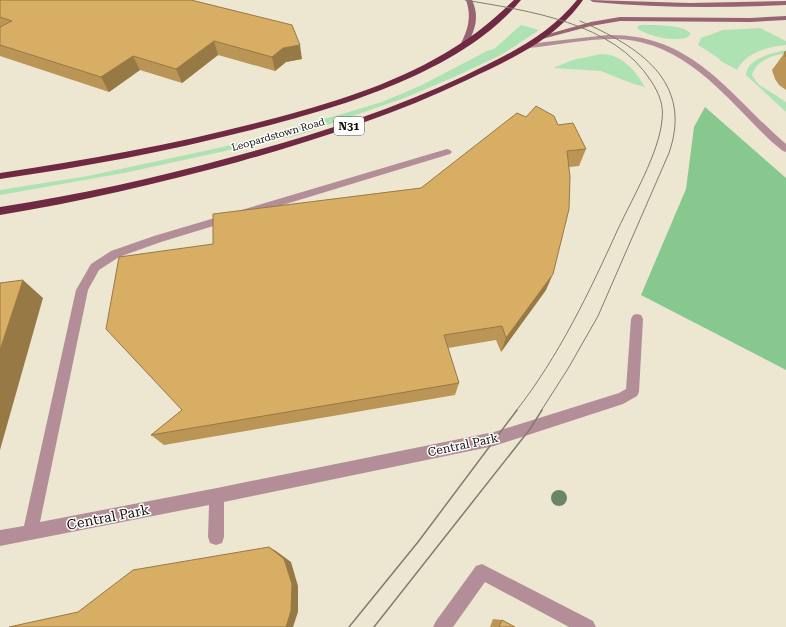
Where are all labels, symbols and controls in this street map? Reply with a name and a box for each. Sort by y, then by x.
street label: Leopardstown Road [230,116,327,153]
road number: N31 [334,117,364,135]
street label: Central Park [426,431,500,459]
street label: Central Park [65,501,151,533]

